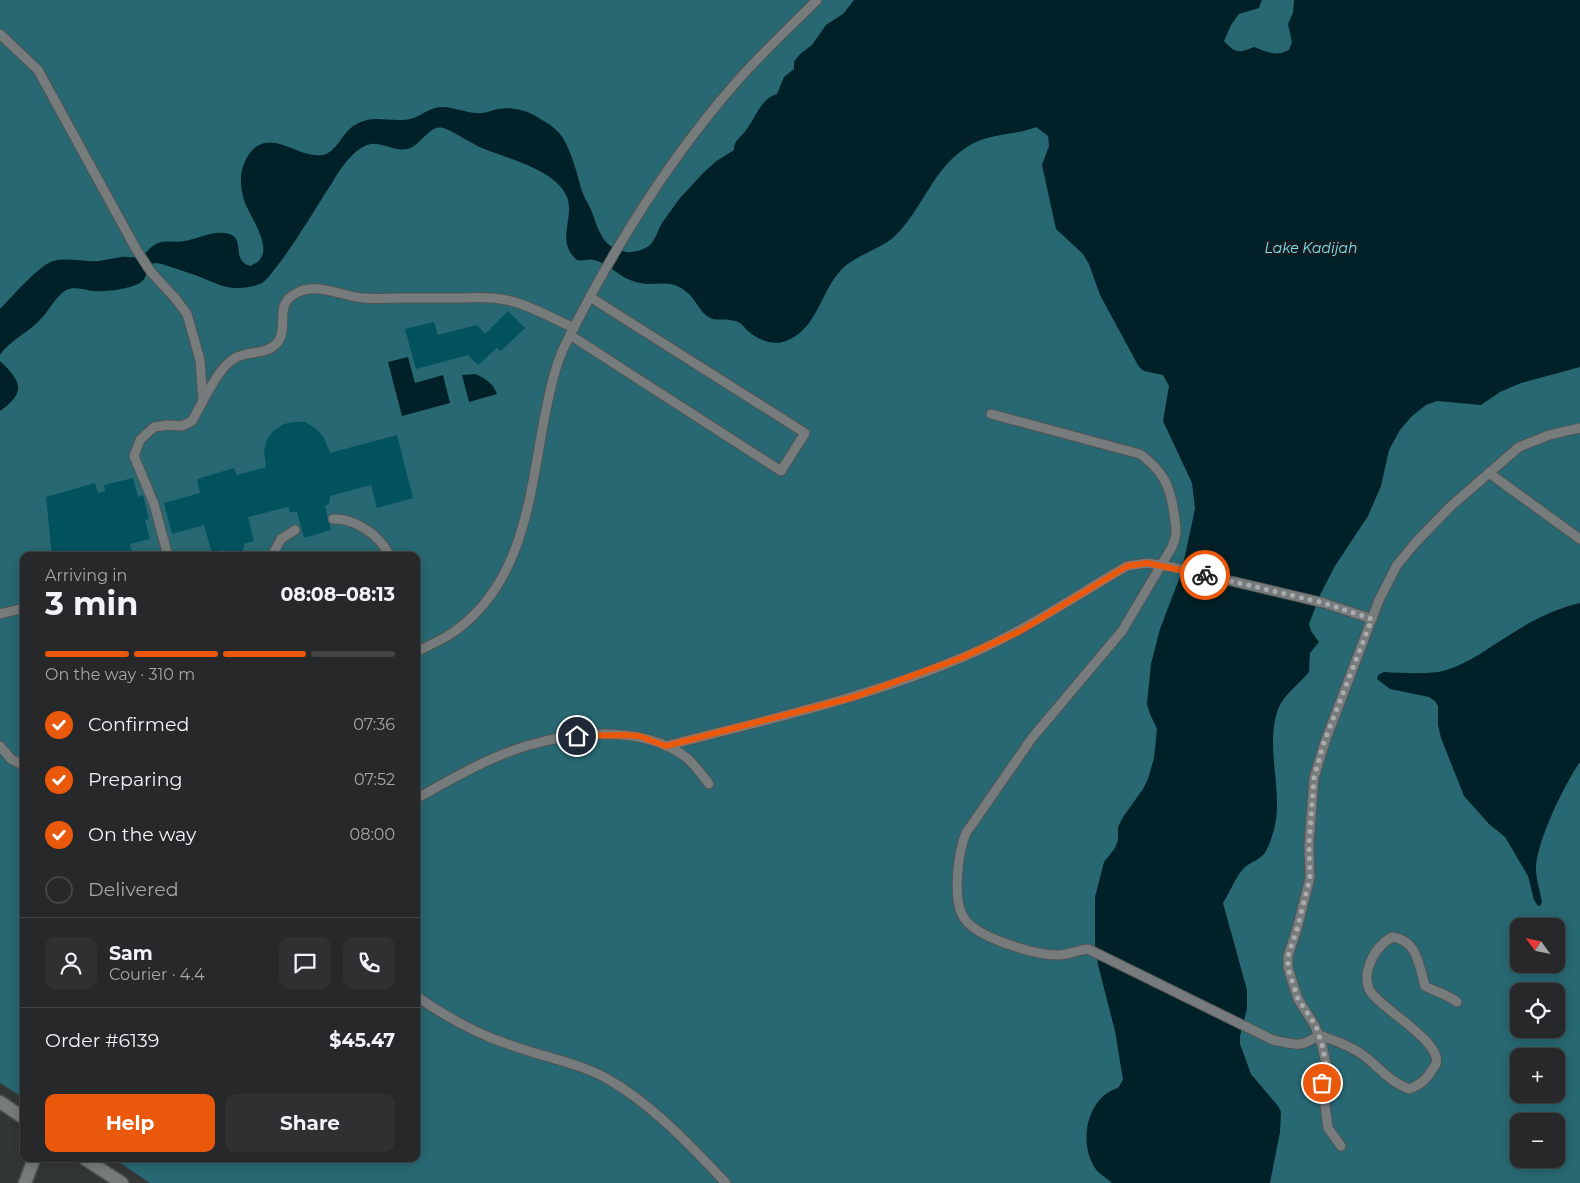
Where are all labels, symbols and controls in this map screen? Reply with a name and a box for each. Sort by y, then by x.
water label: Lake Kadijah [1265,239,1357,257]
courier [1180,550,1230,600]
icon: bike [1191,561,1219,589]
text: Arriving in [45,566,127,585]
text: 08:08–08:13 [280,583,395,606]
text: 3 min [45,584,138,623]
text: On the way · 310 m [45,665,195,684]
icon: check [45,711,73,739]
text: Confirmed [88,713,189,736]
text: 07:36 [353,715,395,734]
pin [556,715,598,757]
icon: home [563,722,591,750]
icon: check [45,766,73,794]
text: Preparing [88,768,183,791]
text: 07:52 [354,770,395,789]
icon: check [45,821,73,849]
text: On the way [88,823,196,846]
text: 08:00 [350,825,395,844]
text: Delivered [88,878,179,901]
north arrow [1510,918,1565,972]
map controls [1510,918,1565,1168]
button: person [45,937,97,989]
button: chat [279,937,331,989]
button: phone [343,937,395,989]
text: Sam [109,942,153,965]
text: Courier · 4.4 [109,965,205,984]
button: locate [1510,983,1565,1038]
text: Order #6139 [45,1029,159,1052]
text: $45.47 [329,1029,395,1052]
button: + [1510,1048,1565,1103]
pin [1301,1062,1343,1104]
icon: bag [1308,1069,1336,1097]
button: Help [45,1094,215,1152]
button: Share [225,1094,395,1152]
button: − [1510,1113,1565,1168]

